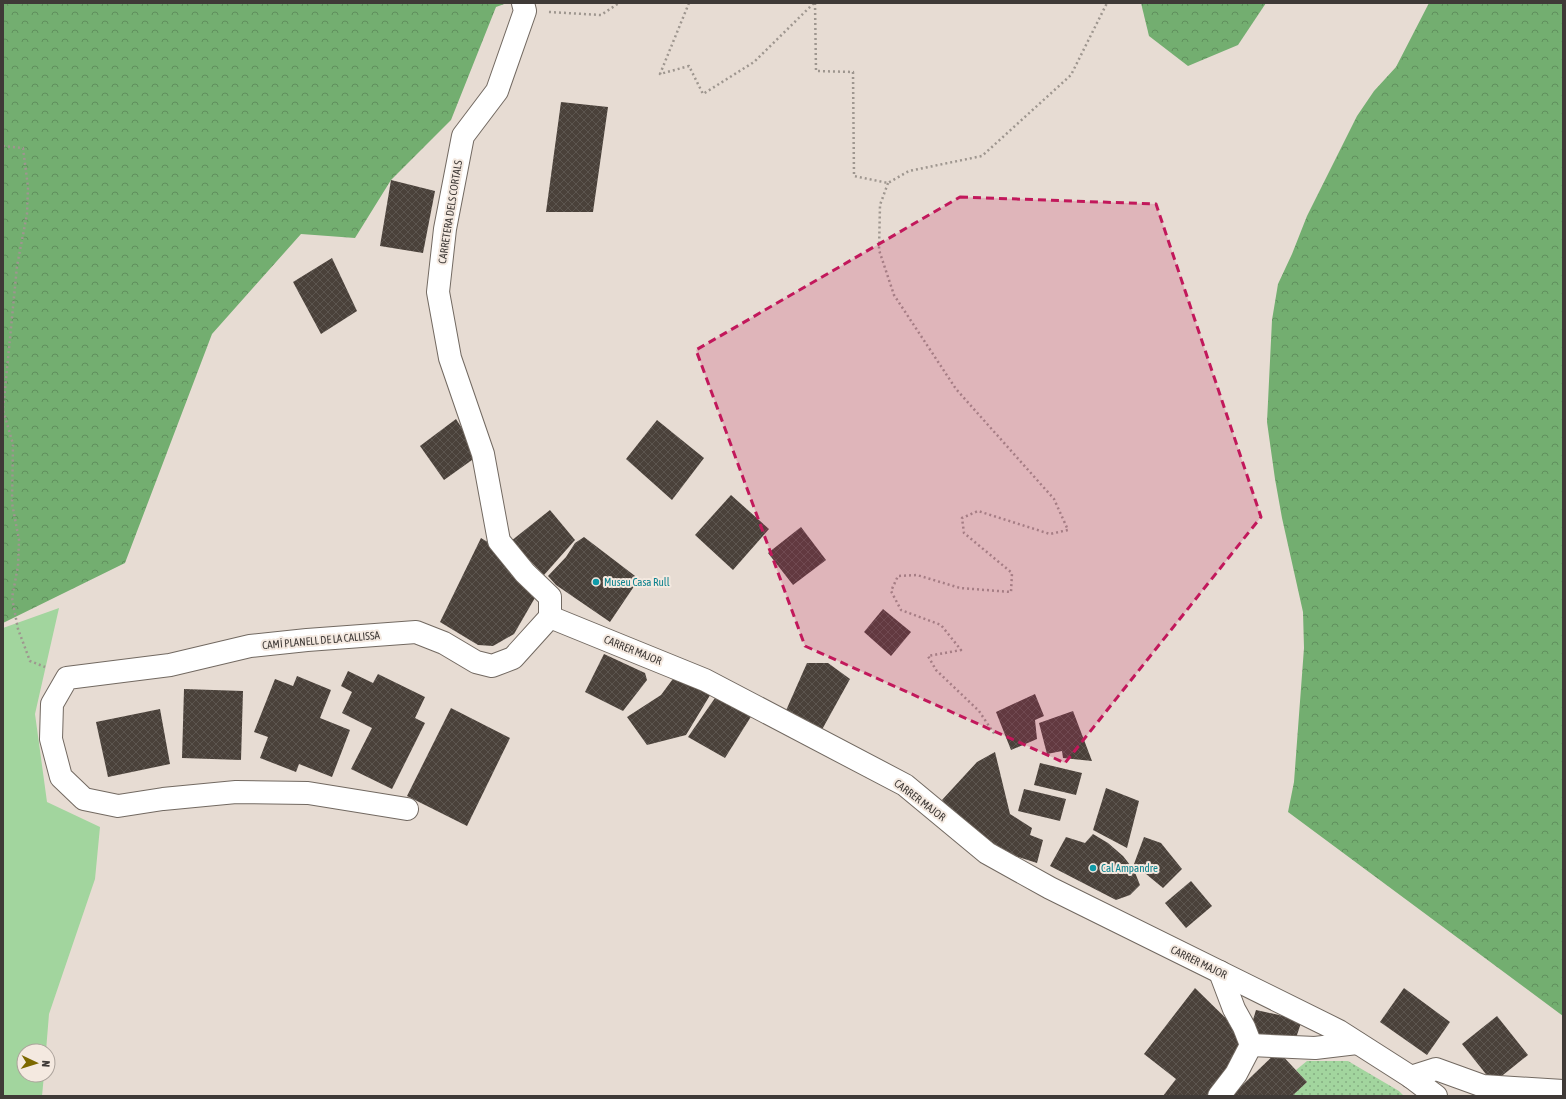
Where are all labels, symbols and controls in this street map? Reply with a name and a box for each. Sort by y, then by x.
street label: CARRETERA DELS CORTALS [436,159,464,265]
place label: Museu Casa Rull [604,576,670,588]
marker: Museu Casa Rull [591,577,601,587]
street label: CAMÍ PLANELL DE LA CALLISSA [262,629,381,651]
street label: CARRER MAJOR [602,633,664,667]
street label: CARRER MAJOR [892,777,948,824]
place label: Cal Ampandre [1101,862,1158,874]
marker: Cal Ampandre [1088,863,1098,873]
street label: CARRER MAJOR [1169,943,1230,981]
north arrow [16,1043,56,1083]
text: N [40,1060,52,1067]

